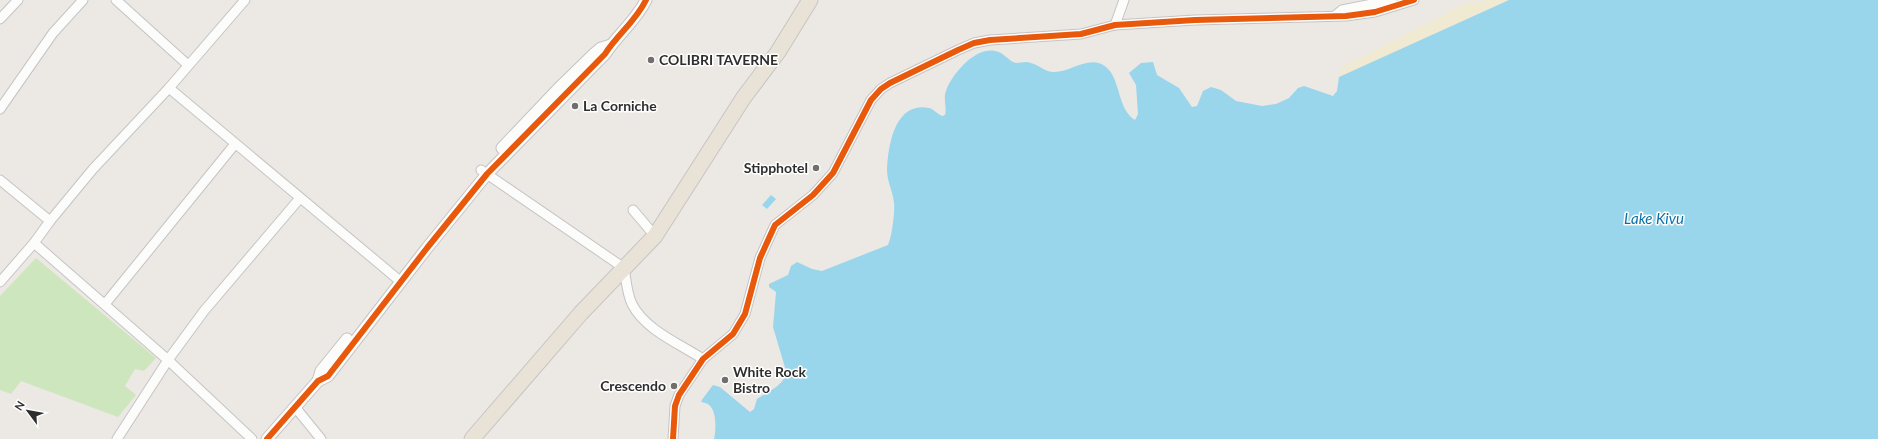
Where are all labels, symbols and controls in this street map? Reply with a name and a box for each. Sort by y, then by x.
place label: COLIBRI TAVERNE [659,51,778,68]
marker: COLIBRI TAVERNE [646,55,656,65]
place label: La Corniche [583,97,657,114]
marker: La Corniche [570,101,580,111]
place label: Stipphotel [744,159,808,176]
marker: Stipphotel [811,163,821,173]
water label: Lake Kivu [1624,209,1684,227]
place label: White Rock Bistro [733,363,806,396]
marker: White Rock Bistro [720,375,730,385]
place label: Crescendo [600,377,666,394]
marker: Crescendo [669,381,679,391]
north arrow [8,391,48,431]
text: N [11,398,27,412]

